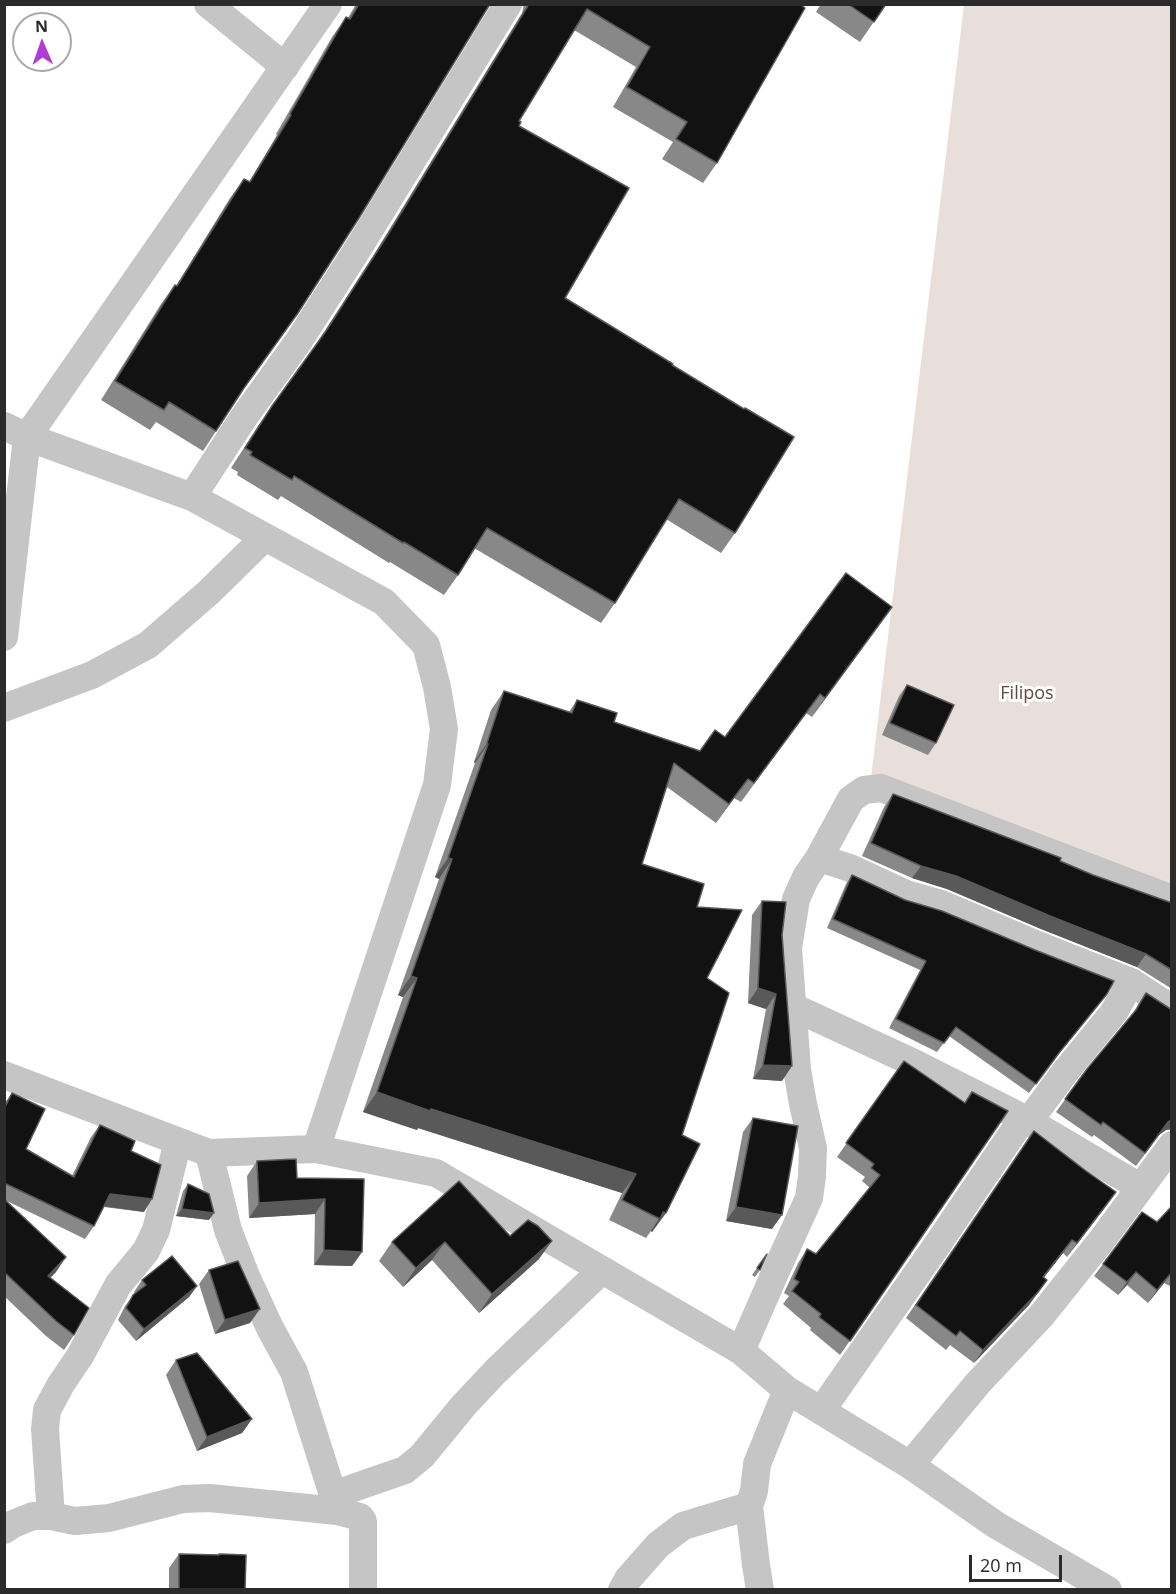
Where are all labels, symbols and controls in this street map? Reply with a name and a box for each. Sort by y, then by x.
north arrow [12,12,72,72]
text: N [35,15,48,37]
park label: Filipos [1000,683,1054,705]
scale bar [972,1543,1065,1581]
text: 20 m [980,1553,1022,1577]

